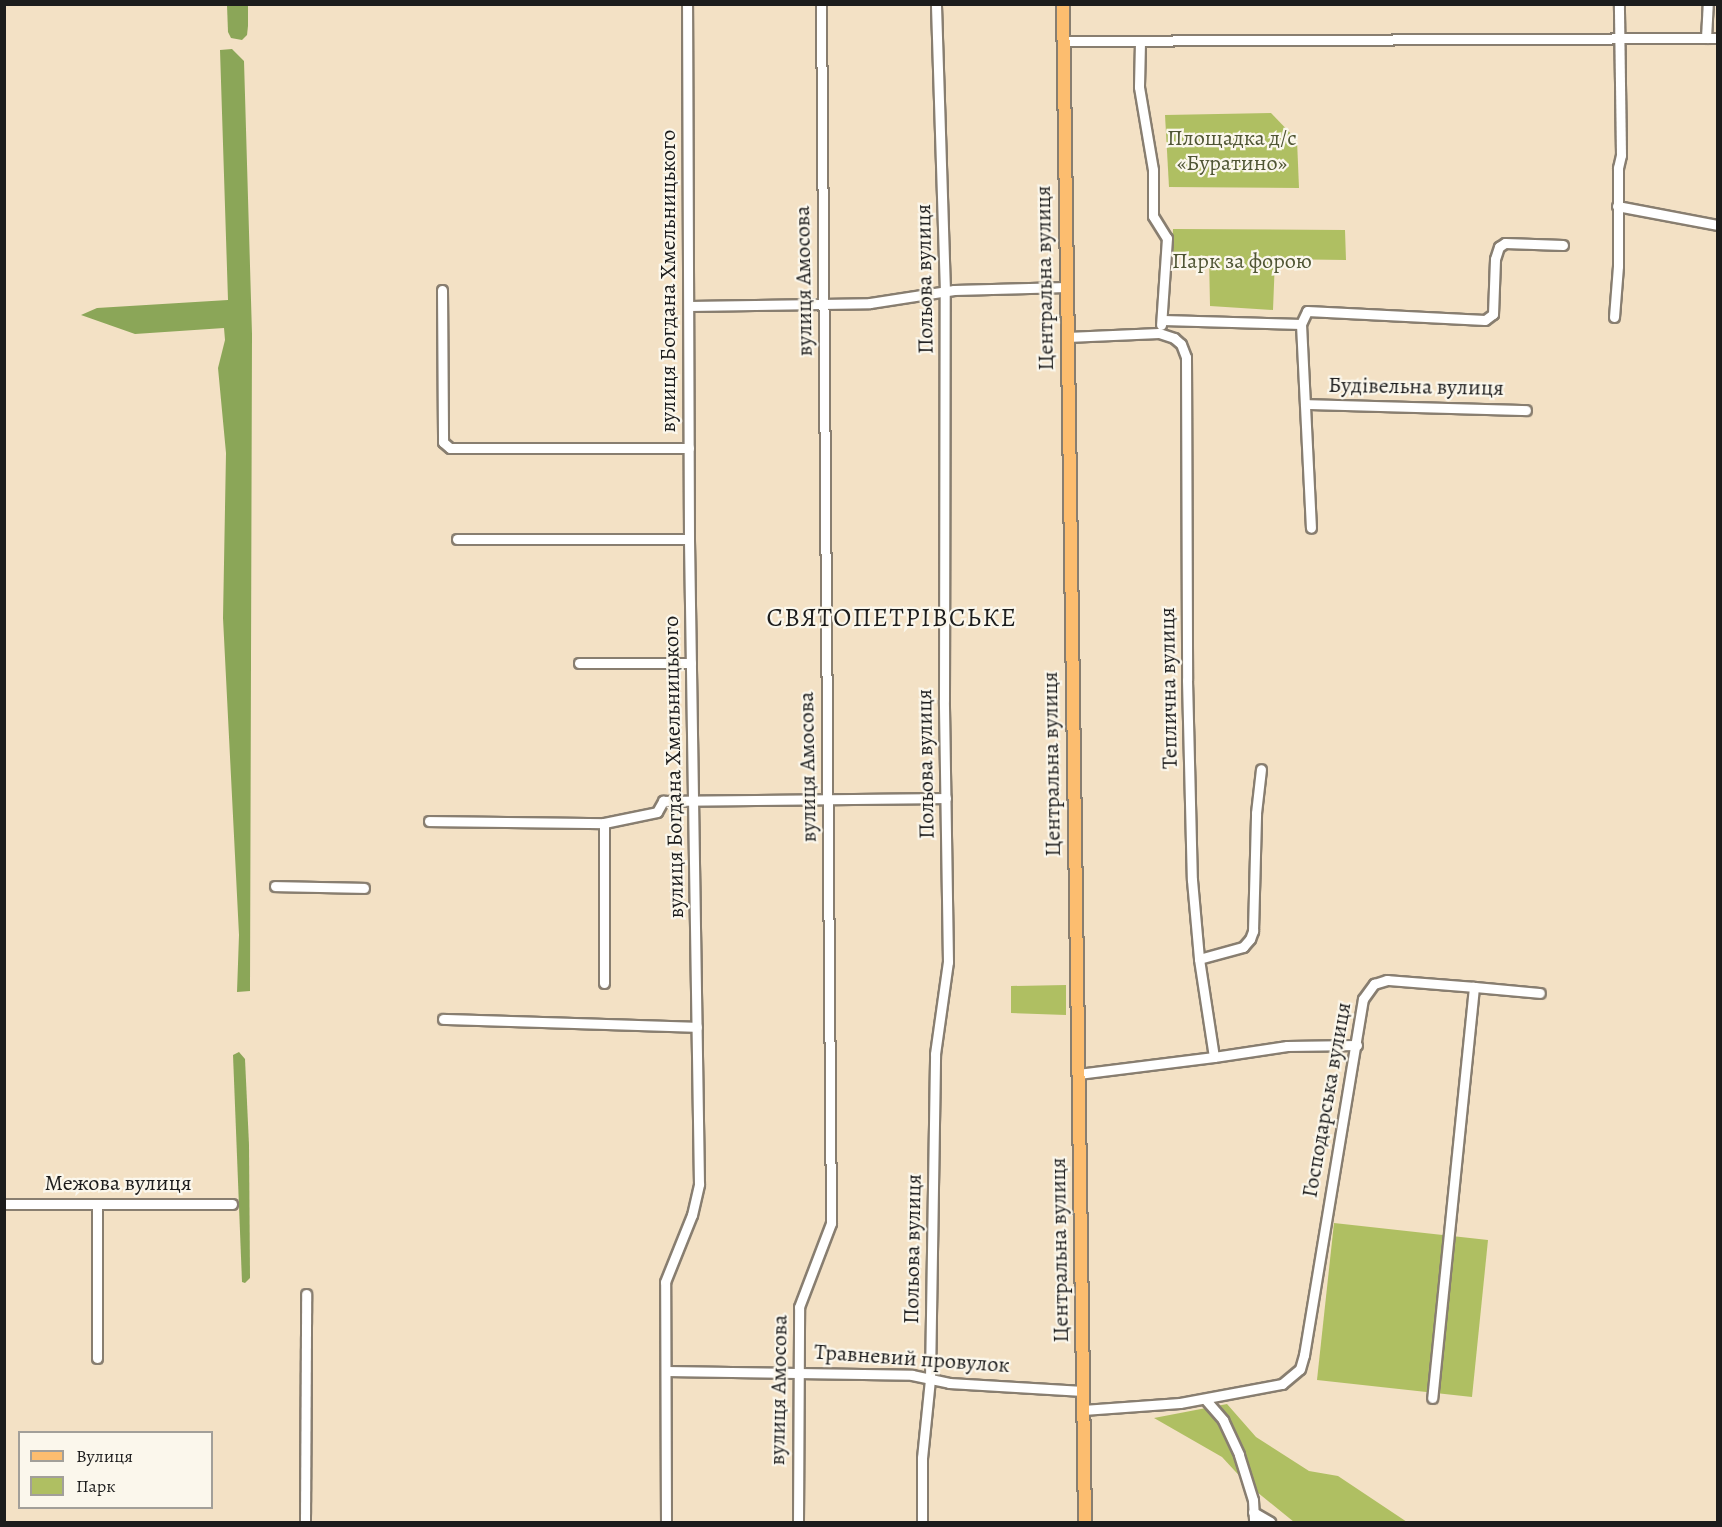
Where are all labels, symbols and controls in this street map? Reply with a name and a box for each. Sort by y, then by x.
park label: Площадка д/с «Буратино» [1167,125,1297,176]
street label: вулиця Богдана Хмельницького [656,130,682,432]
street label: Центральна вулиця [1030,185,1060,371]
street label: Польова вулиця [910,204,940,354]
street label: вулиця Амосова [789,205,819,357]
park label: Парк за форою [1172,249,1312,275]
street label: Будівельна вулиця [1328,372,1504,402]
district label: СВЯТОПЕТРІВСЬКЕ [767,602,1017,634]
street label: Теплична вулиця [1154,607,1184,769]
street label: вулиця Богдана Хмельницького [658,615,690,919]
street label: Центральна вулиця [1037,671,1067,857]
street label: Польова вулиця [911,689,941,839]
street label: вулиця Амосова [793,691,823,843]
street label: Господарська вулиця [1297,1000,1357,1200]
street label: Центральна вулиця [1045,1157,1075,1343]
street label: Межова вулиця [44,1171,192,1197]
street label: Польова вулиця [898,1174,928,1324]
street label: вулиця Амосова [764,1314,794,1466]
street label: Травневий провулок [813,1339,1011,1379]
legend [18,1431,213,1509]
text: Вулиця [76,1444,133,1468]
text: Парк [76,1474,116,1498]

